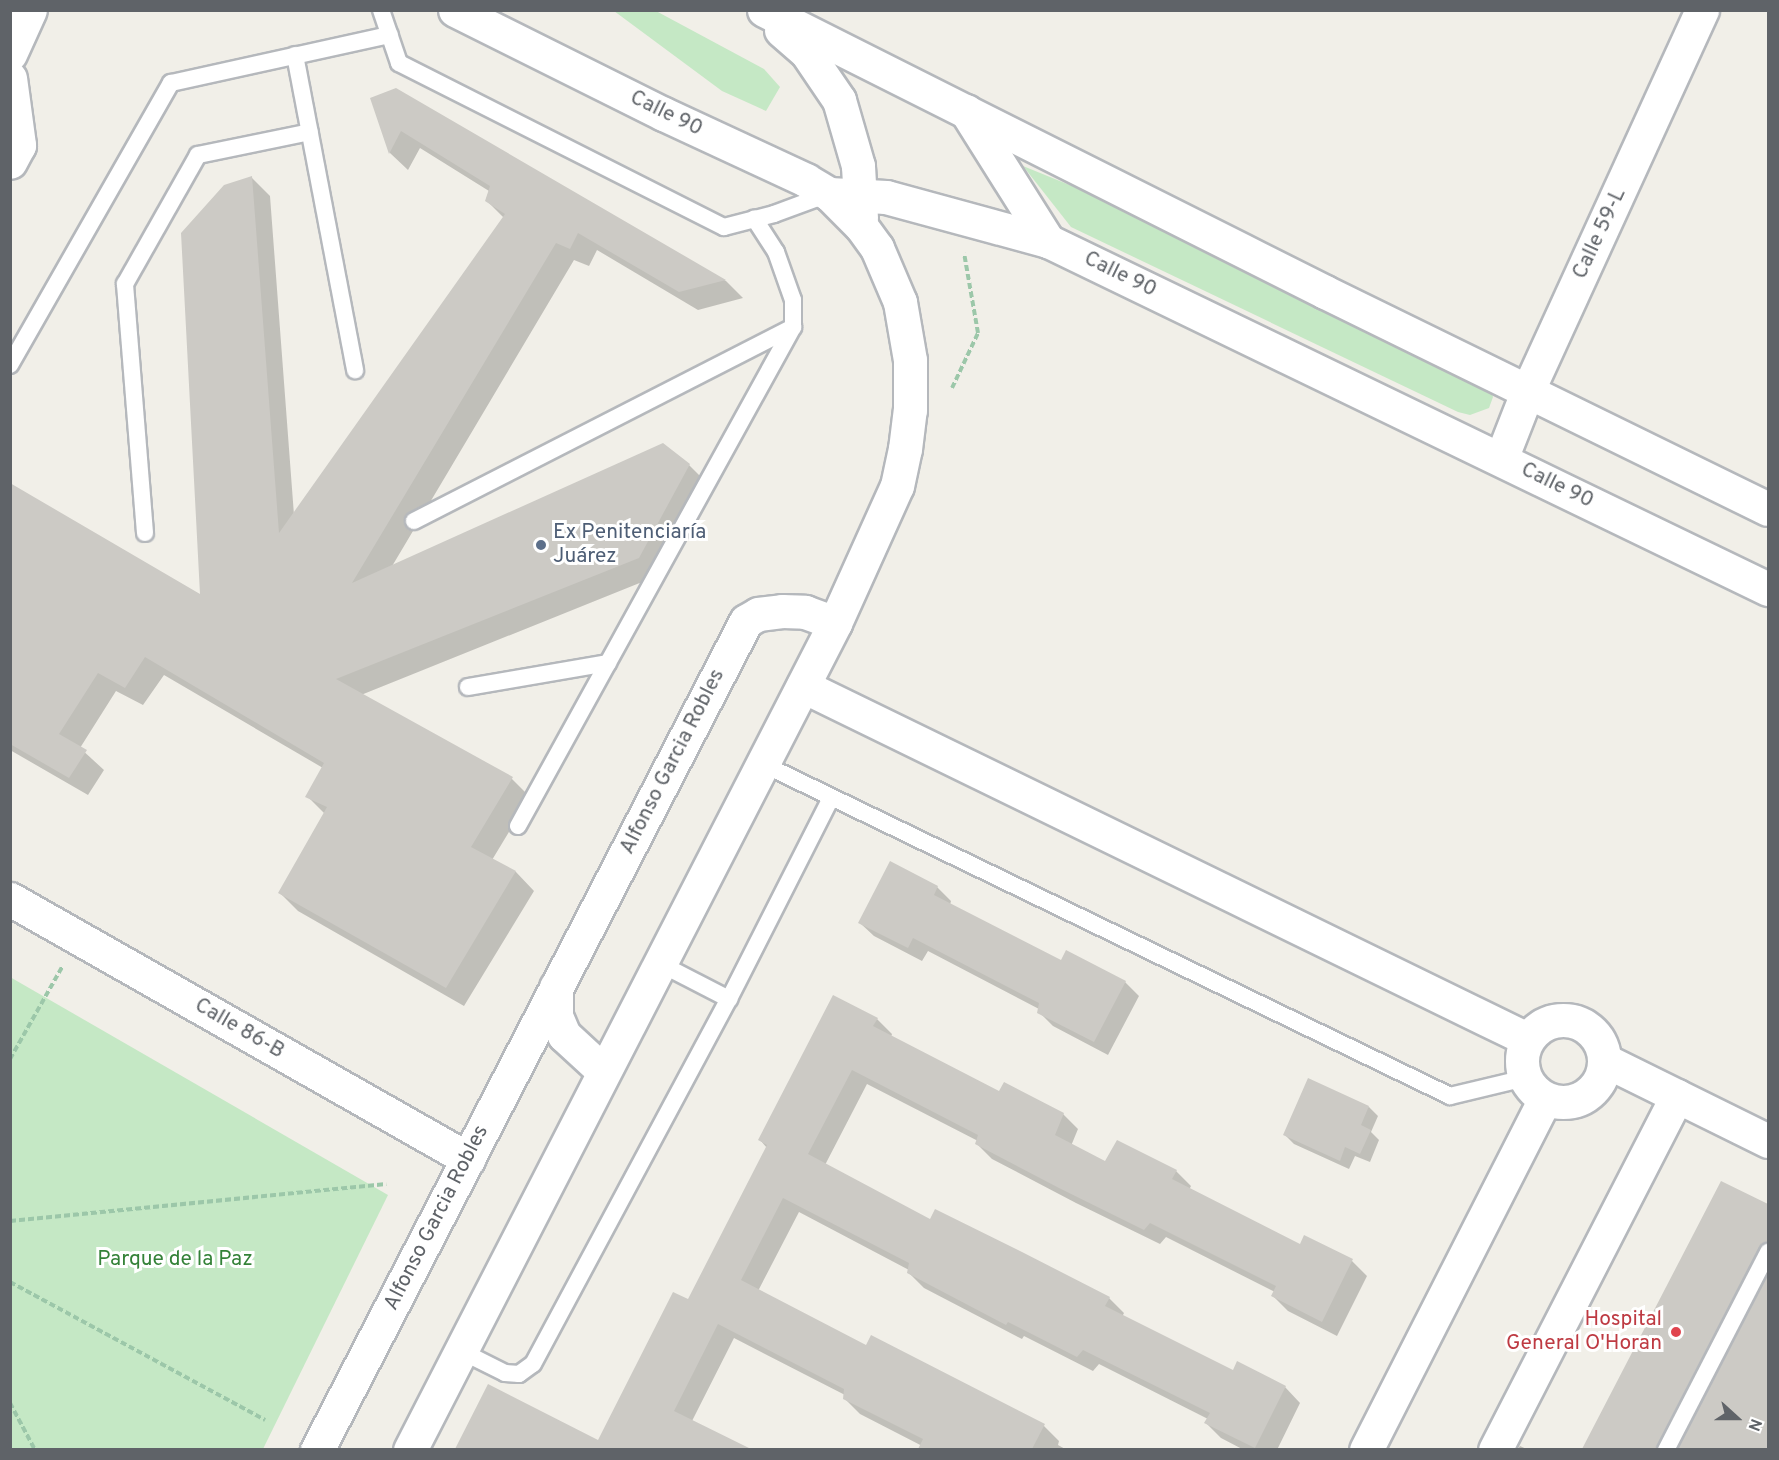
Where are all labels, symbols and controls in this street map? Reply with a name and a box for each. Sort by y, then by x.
street label: Calle 90 [626,86,706,142]
street label: Calle 59-L [1568,185,1632,283]
street label: Calle 90 [1080,247,1160,303]
street label: Calle 90 [1517,458,1597,514]
place label: Ex Penitenciaría Juárez [553,520,706,570]
marker: Ex Penitenciaría Juárez [534,538,548,552]
street label: Alfonso Garcia Robles [615,665,731,859]
street label: Calle 86-B [190,993,288,1065]
street label: Alfonso Garcia Robles [379,1121,495,1315]
park label: Parque de la Paz [97,1247,253,1273]
place label: Hospital General O'Horan [1506,1307,1662,1357]
marker: Hospital General O'Horan [1667,1323,1685,1341]
north arrow [1707,1388,1767,1448]
text: N [1742,1415,1765,1433]

